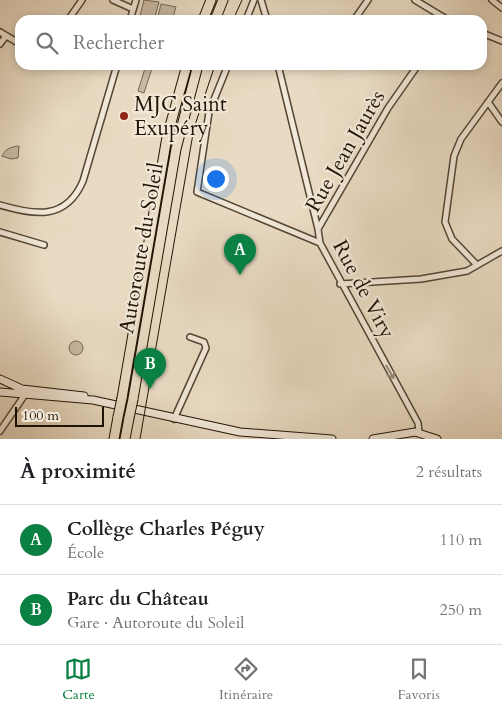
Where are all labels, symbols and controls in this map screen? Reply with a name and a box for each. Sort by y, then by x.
search box [15,15,487,70]
icon: search [33,29,61,57]
text: Rechercher [73,30,164,56]
street label: Rue Jean Jaurès [299,85,392,218]
place label: MJC Saint Exupéry [134,90,227,143]
marker: MJC Saint Exupéry [118,110,130,122]
street label: Autoroute du Soleil [112,160,171,336]
your location [203,166,229,192]
pin: A [224,234,256,275]
street label: Rue de Viry [325,235,402,344]
pin: B [134,348,166,389]
one-way arrow [385,364,395,379]
scale bar [15,404,104,427]
text: 100 m [22,406,59,425]
text: À proximité [20,457,136,486]
text: 2 résultats [416,461,482,483]
text: Collège Charles Péguy [67,516,265,542]
text: A [30,529,42,551]
text: 110 m [440,529,482,551]
text: École [67,542,104,564]
text: Parc du Château [67,586,209,612]
text: B [30,599,42,621]
text: 250 m [440,599,482,621]
text: Gare · Autoroute du Soleil [67,612,244,634]
tab: Carte [62,655,95,704]
tab: Itinéraire [219,655,273,704]
tab: Favoris [397,655,440,704]

